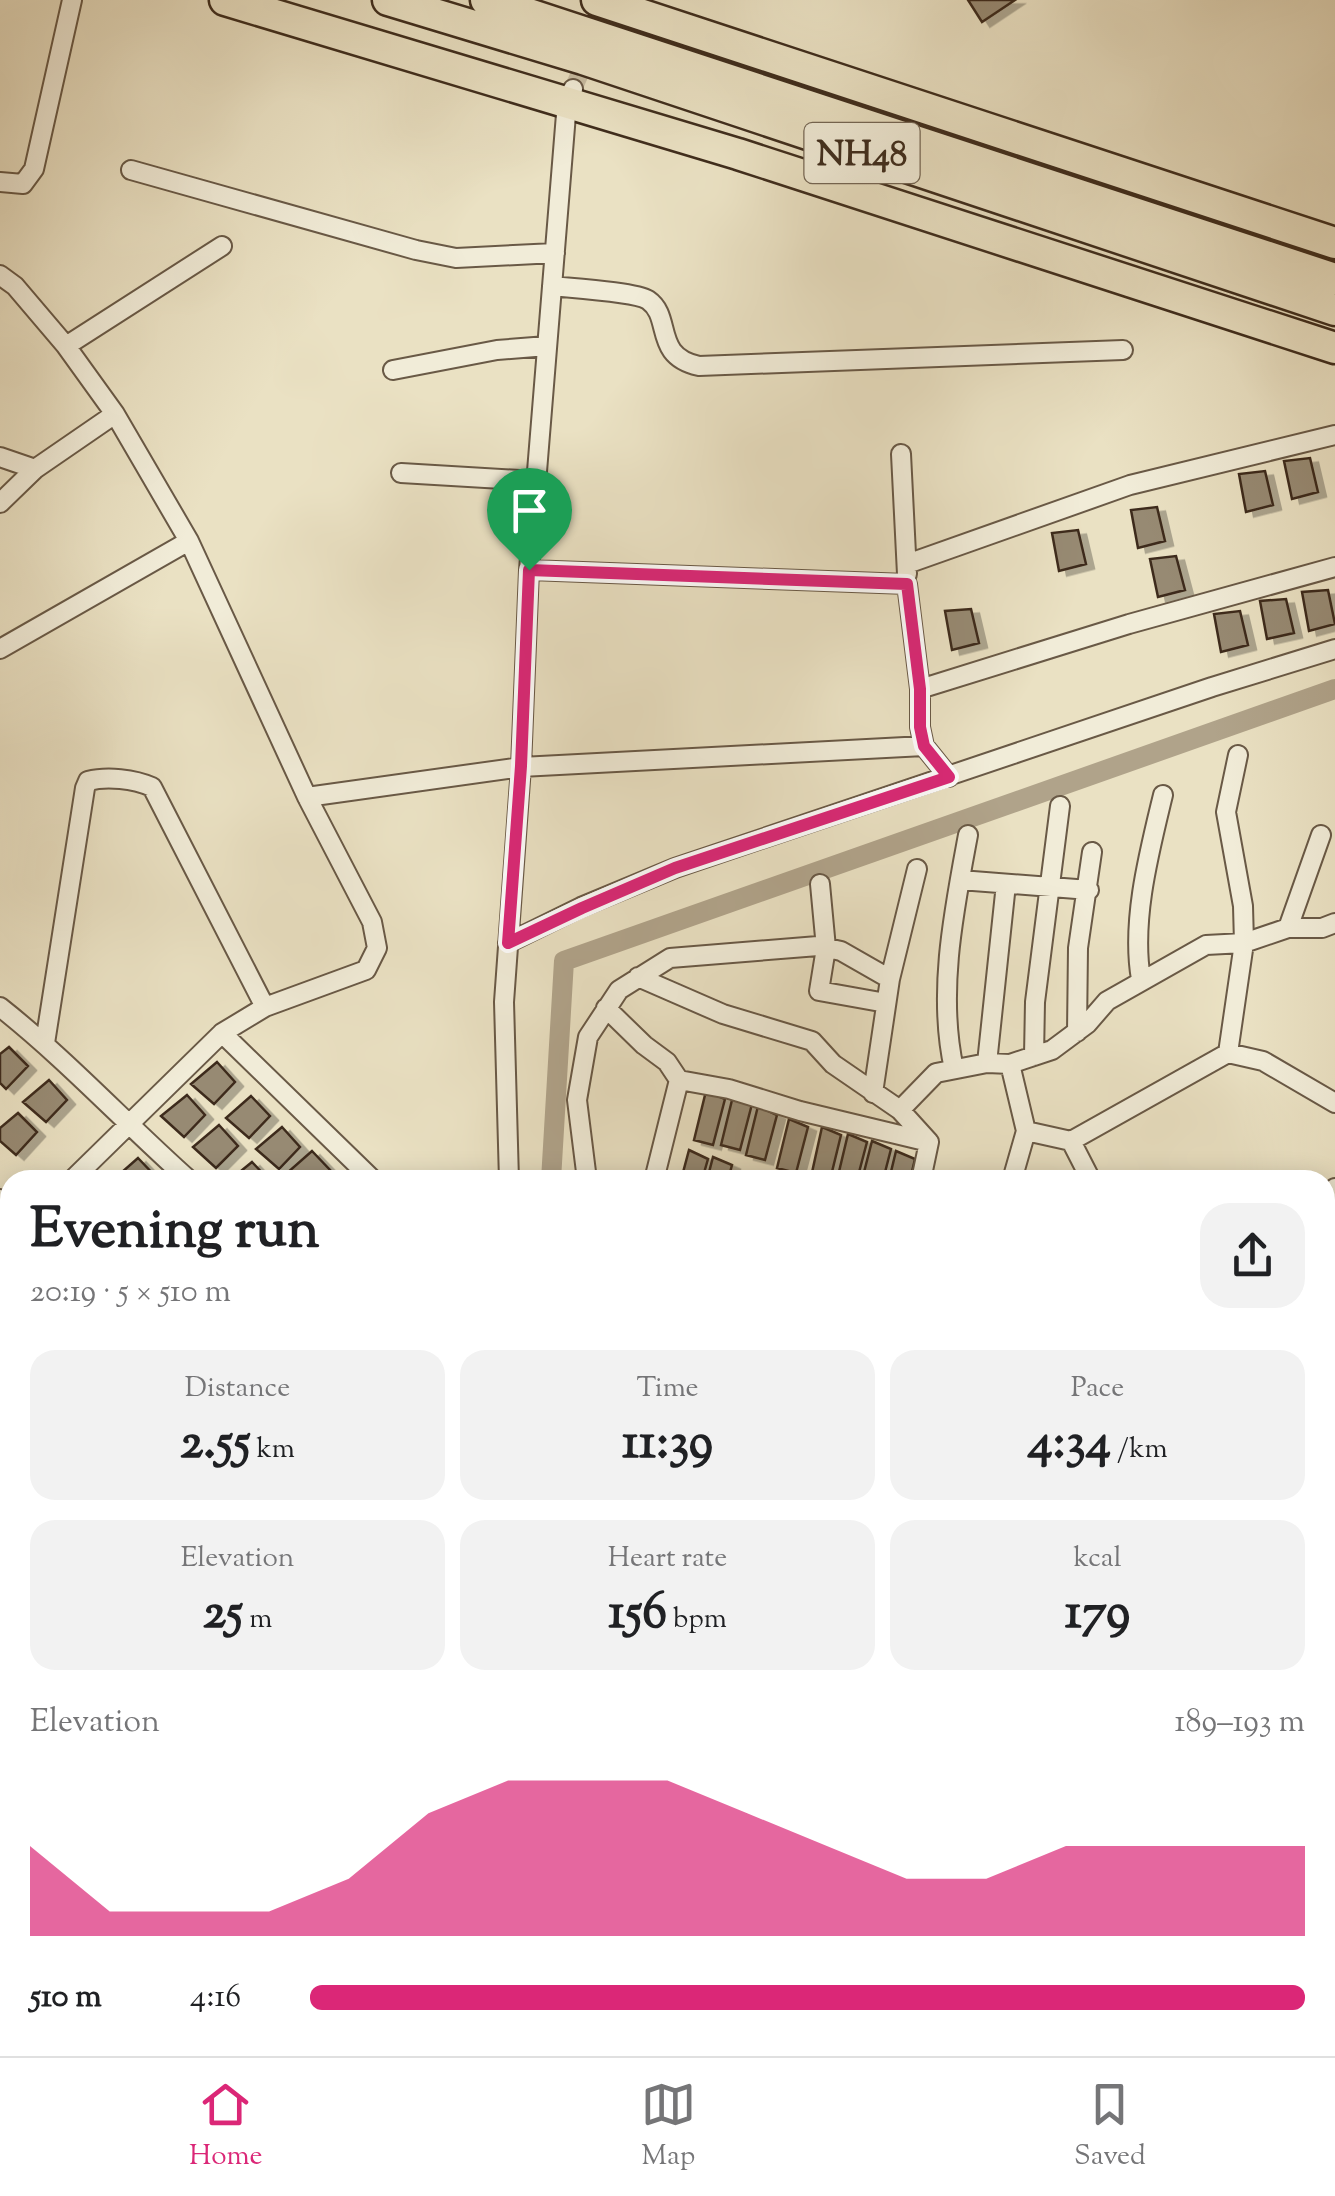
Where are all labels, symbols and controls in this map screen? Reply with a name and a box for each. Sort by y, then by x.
road number: NH48 [804,123,920,183]
pin [487,468,572,571]
icon: arrive [502,483,557,538]
text: Evening run [30,1193,319,1272]
button: share [1200,1203,1305,1308]
text: 20:19 · 5 × 510 m [30,1270,231,1316]
text: Distance [185,1369,290,1409]
text: Time [636,1369,699,1409]
text: Pace [1071,1369,1124,1409]
text: 2.55 [180,1409,251,1481]
text: 11:39 [622,1409,713,1481]
text: 4:34 [1027,1409,1111,1481]
text: km [251,1430,295,1470]
text: /km [1111,1430,1168,1470]
text: Elevation [181,1539,294,1579]
text: Heart rate [608,1539,727,1579]
text: kcal [1073,1539,1122,1579]
text: 25 [203,1579,243,1651]
text: 156 [608,1579,667,1651]
text: 179 [1065,1579,1130,1651]
text: m [243,1600,272,1640]
text: bpm [667,1600,727,1640]
text: Elevation [30,1700,160,1746]
text: 189–193 m [1175,1700,1305,1746]
text: 510 m [30,1975,102,2021]
text: 4:16 [190,1975,241,2021]
tab: Home [189,2077,263,2177]
tab: Map [641,2077,696,2177]
tab: Saved [1074,2077,1146,2177]

